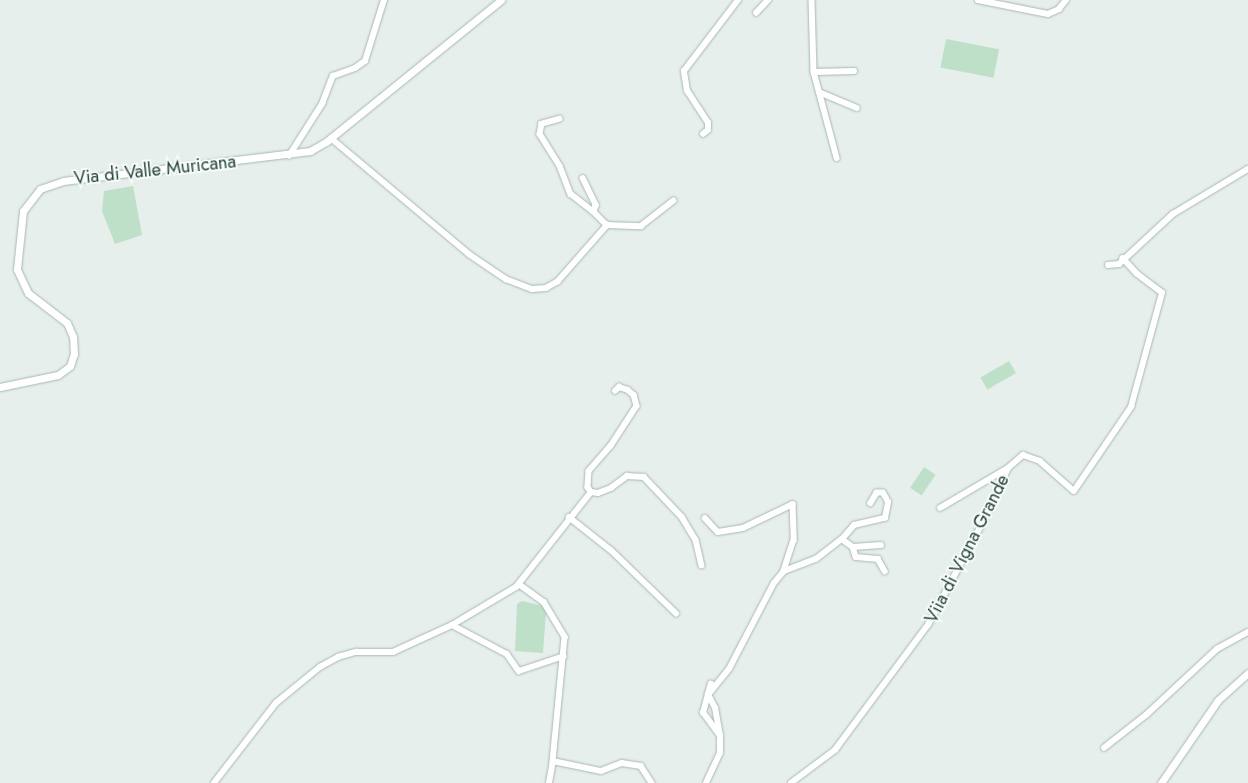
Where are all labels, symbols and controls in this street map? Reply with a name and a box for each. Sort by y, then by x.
street label: Via di Valle Muricana [73,151,237,189]
street label: Viia di Vigna Grande [920,471,1014,627]

